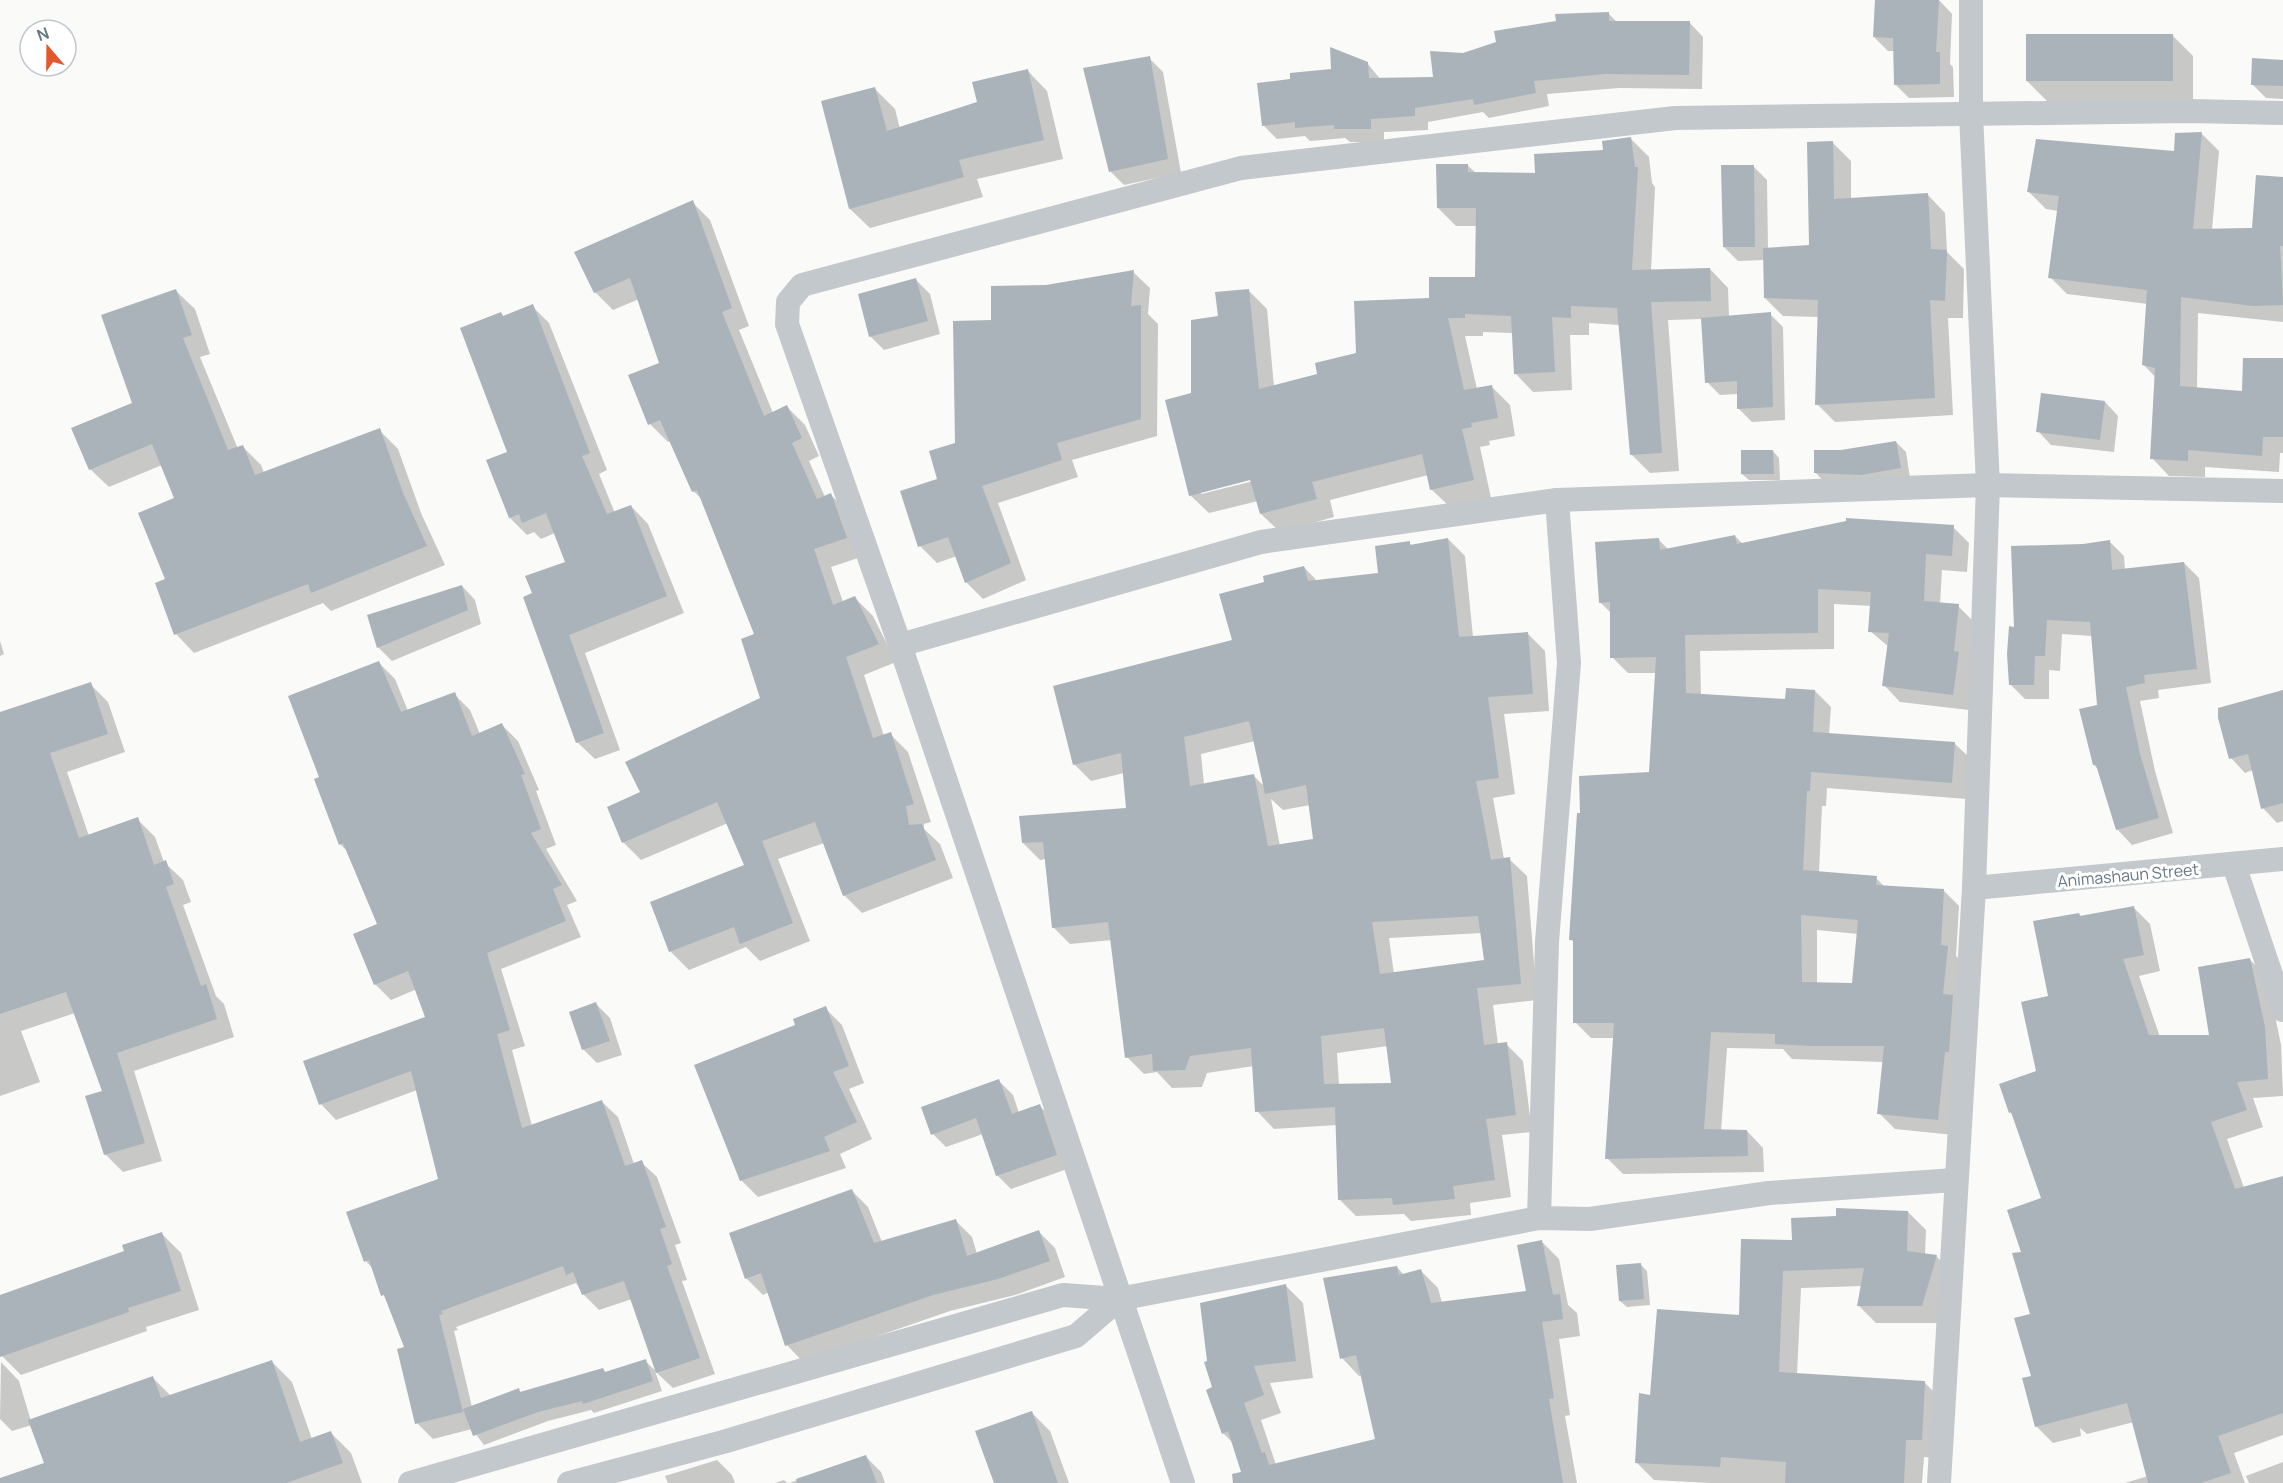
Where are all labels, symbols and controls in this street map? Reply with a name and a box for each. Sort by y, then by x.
north arrow [18,18,78,78]
text: N [34,22,52,46]
street label: Animashaun Street [2056,858,2200,892]

